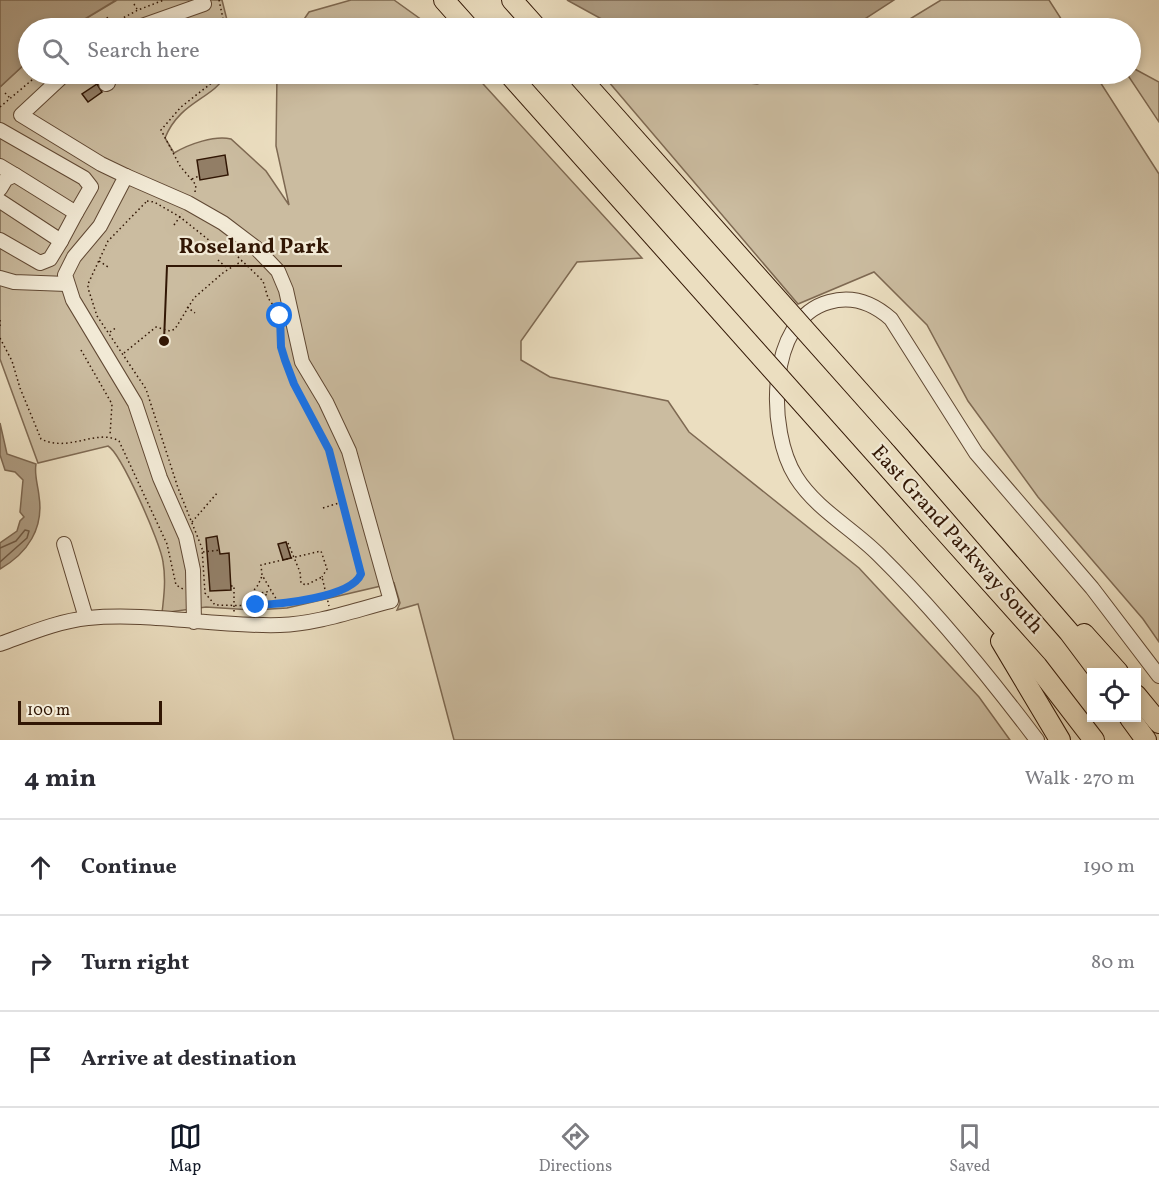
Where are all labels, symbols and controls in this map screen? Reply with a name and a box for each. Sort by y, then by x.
search box [18,18,1141,84]
icon: search [39,35,72,68]
text: Search here [87,36,200,67]
callout: Roseland Park [167,226,342,266]
text: Roseland Park [179,232,329,263]
route start [266,302,292,328]
street label: East Grand Parkway South [864,439,1050,641]
route end [242,591,268,617]
map controls [1087,668,1141,722]
button: locate [1087,668,1141,722]
scale bar [18,698,162,726]
text: 100 m [27,700,70,722]
text: 4 min [24,761,96,797]
text: Walk · 270 m [1025,765,1135,793]
icon: ahead [24,851,57,884]
text: Continue [81,852,177,883]
text: 190 m [1083,853,1135,881]
icon: right [24,947,57,980]
text: Turn right [81,948,189,979]
text: 80 m [1091,949,1135,977]
icon: arrive [24,1043,57,1076]
text: Arrive at destination [81,1044,297,1075]
tab: Map [169,1120,202,1178]
tab: Directions [539,1120,612,1178]
tab: Saved [949,1120,990,1178]

